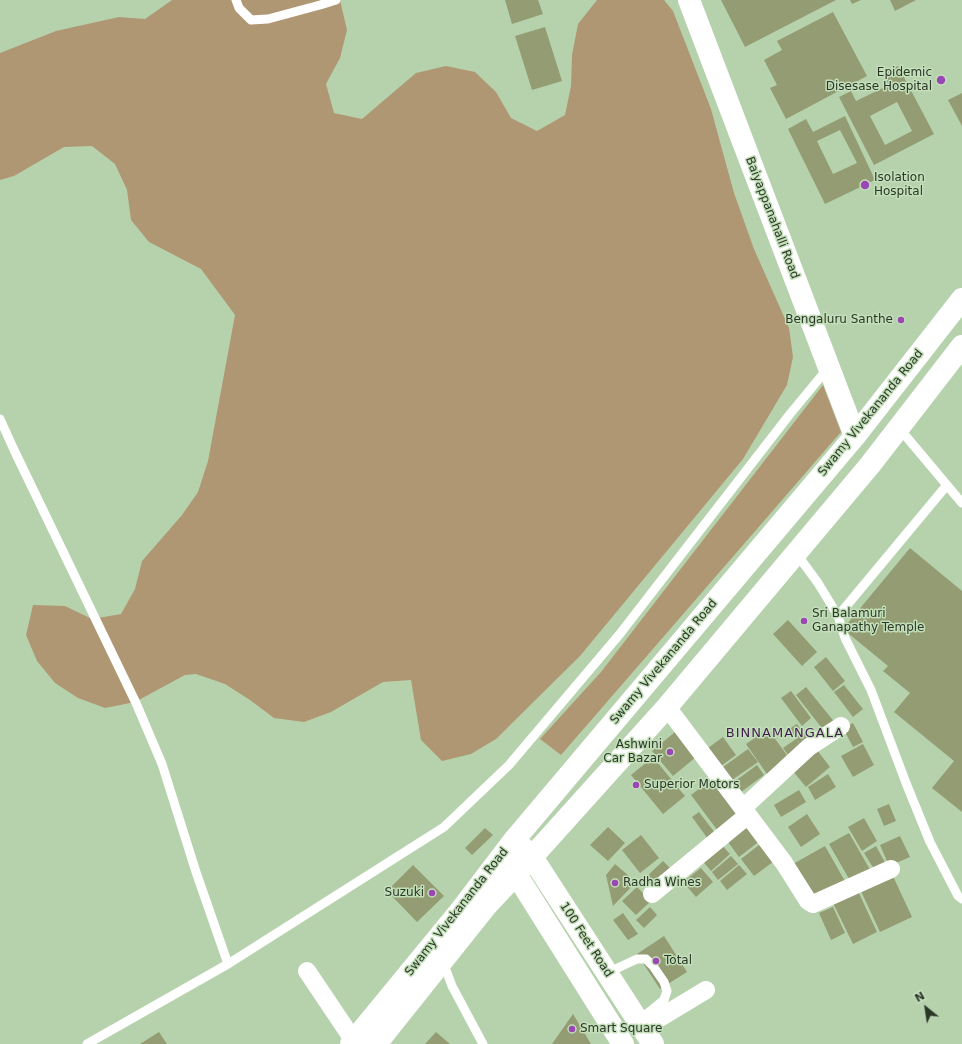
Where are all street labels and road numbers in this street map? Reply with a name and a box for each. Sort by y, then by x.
street label: Baiyappanahalli Road [742,155,802,281]
street label: Swamy Vivekananda Road [815,347,927,479]
street label: Swamy Vivekananda Road [607,597,721,727]
street label: Swamy Vivekananda Road [402,845,512,979]
street label: 100 Feet Road [556,900,616,980]

